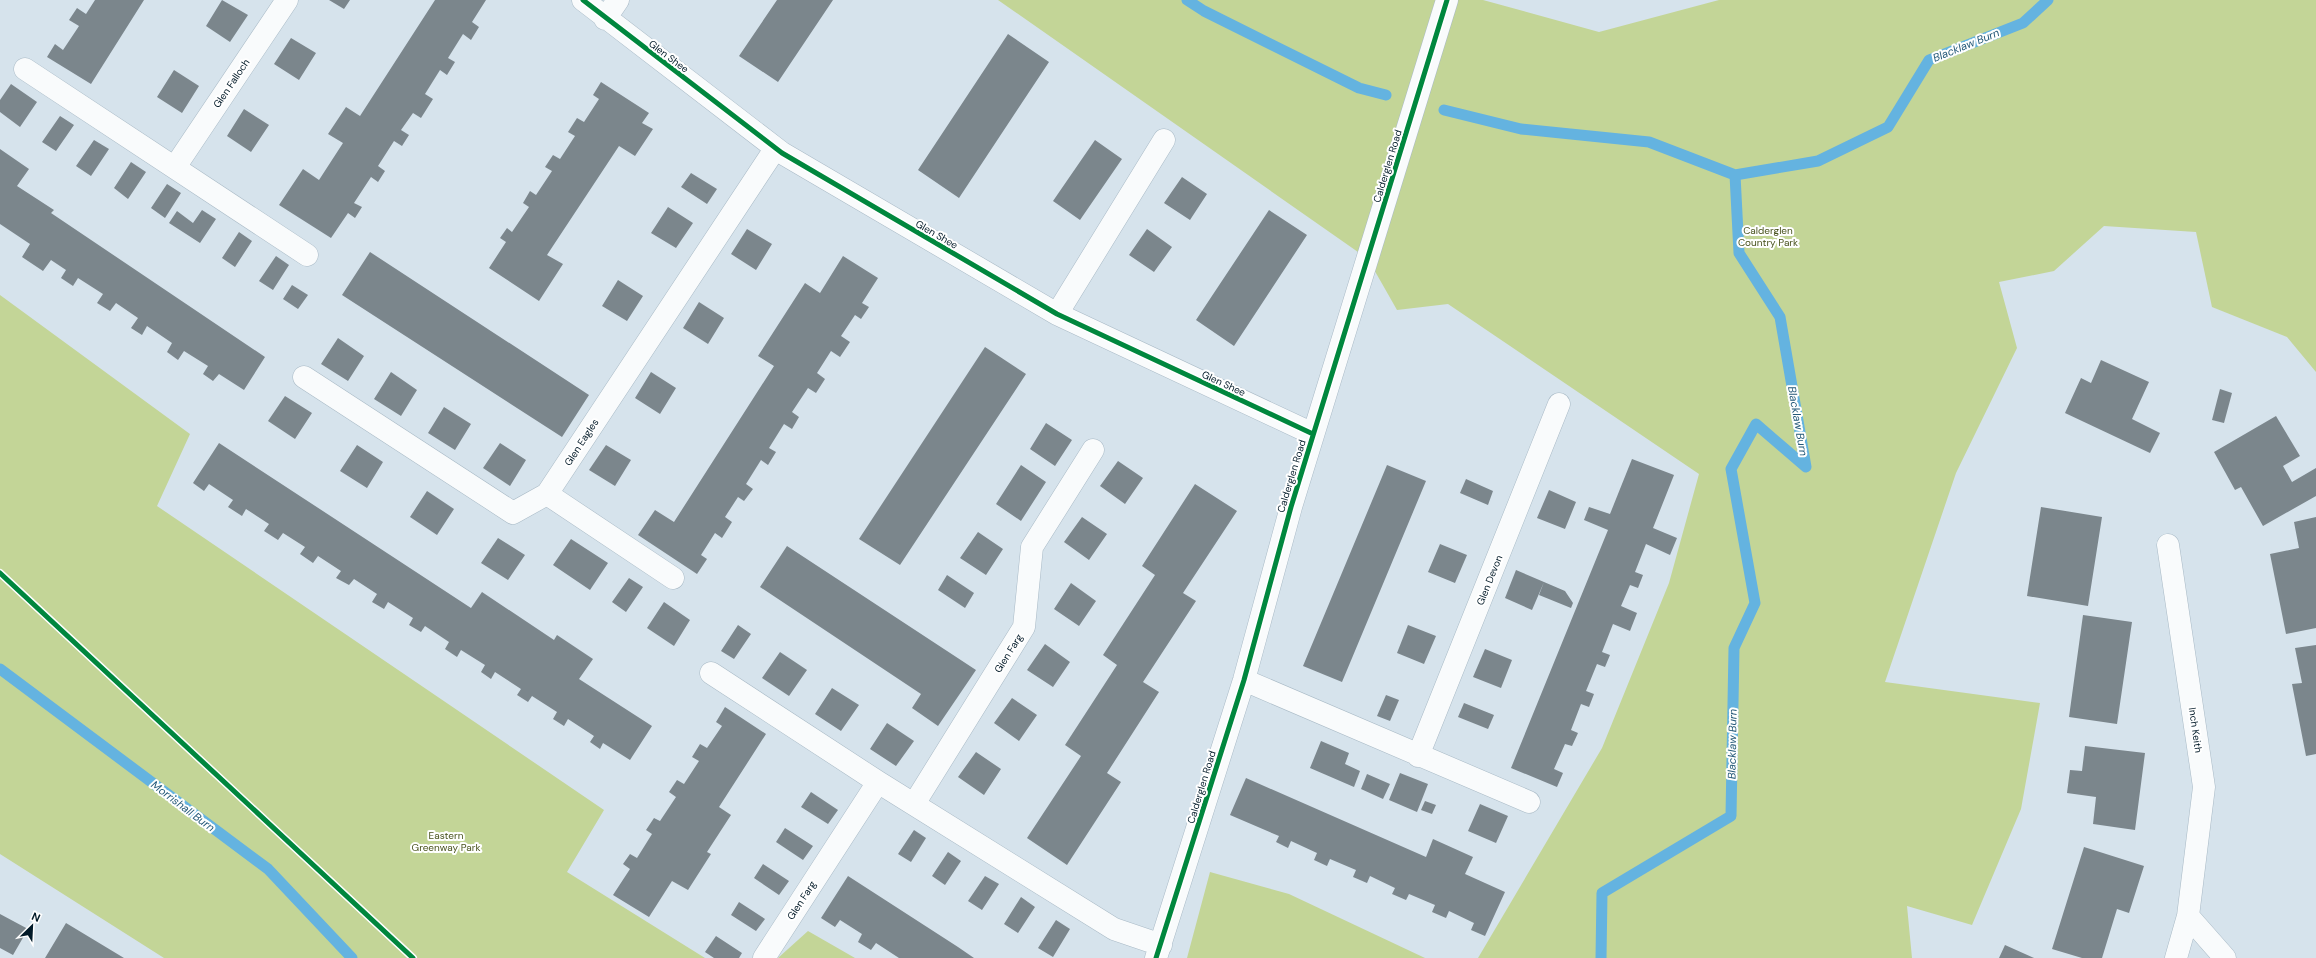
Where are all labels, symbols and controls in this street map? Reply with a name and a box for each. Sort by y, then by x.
water label: Blacklaw Burn [1931,25,2001,65]
street label: Glen Shee [646,37,692,76]
street label: Glen Falloch [210,56,253,110]
street label: Calderglen Road [1370,128,1405,204]
street label: Glen Shee [913,217,961,252]
park label: Calderglen Country Park [1738,224,1798,249]
street label: Glen Shee [1200,368,1248,399]
water label: Blacklaw Burn [1785,385,1811,457]
street label: Glen Eagles [561,416,601,468]
street label: Calderglen Road [1274,438,1309,514]
street label: Glen Devon [1474,553,1506,607]
street label: Glen Farg [991,631,1026,675]
street label: Inch Keith [2186,707,2205,754]
water label: Blacklaw Burn [1724,709,1740,779]
street label: Calderglen Road [1184,749,1219,825]
water label: Morrishall Burn [148,778,218,834]
park label: Eastern Greenway Park [412,829,480,854]
street label: Glen Farg [784,878,819,922]
north arrow [12,906,52,946]
text: N [30,909,43,925]

